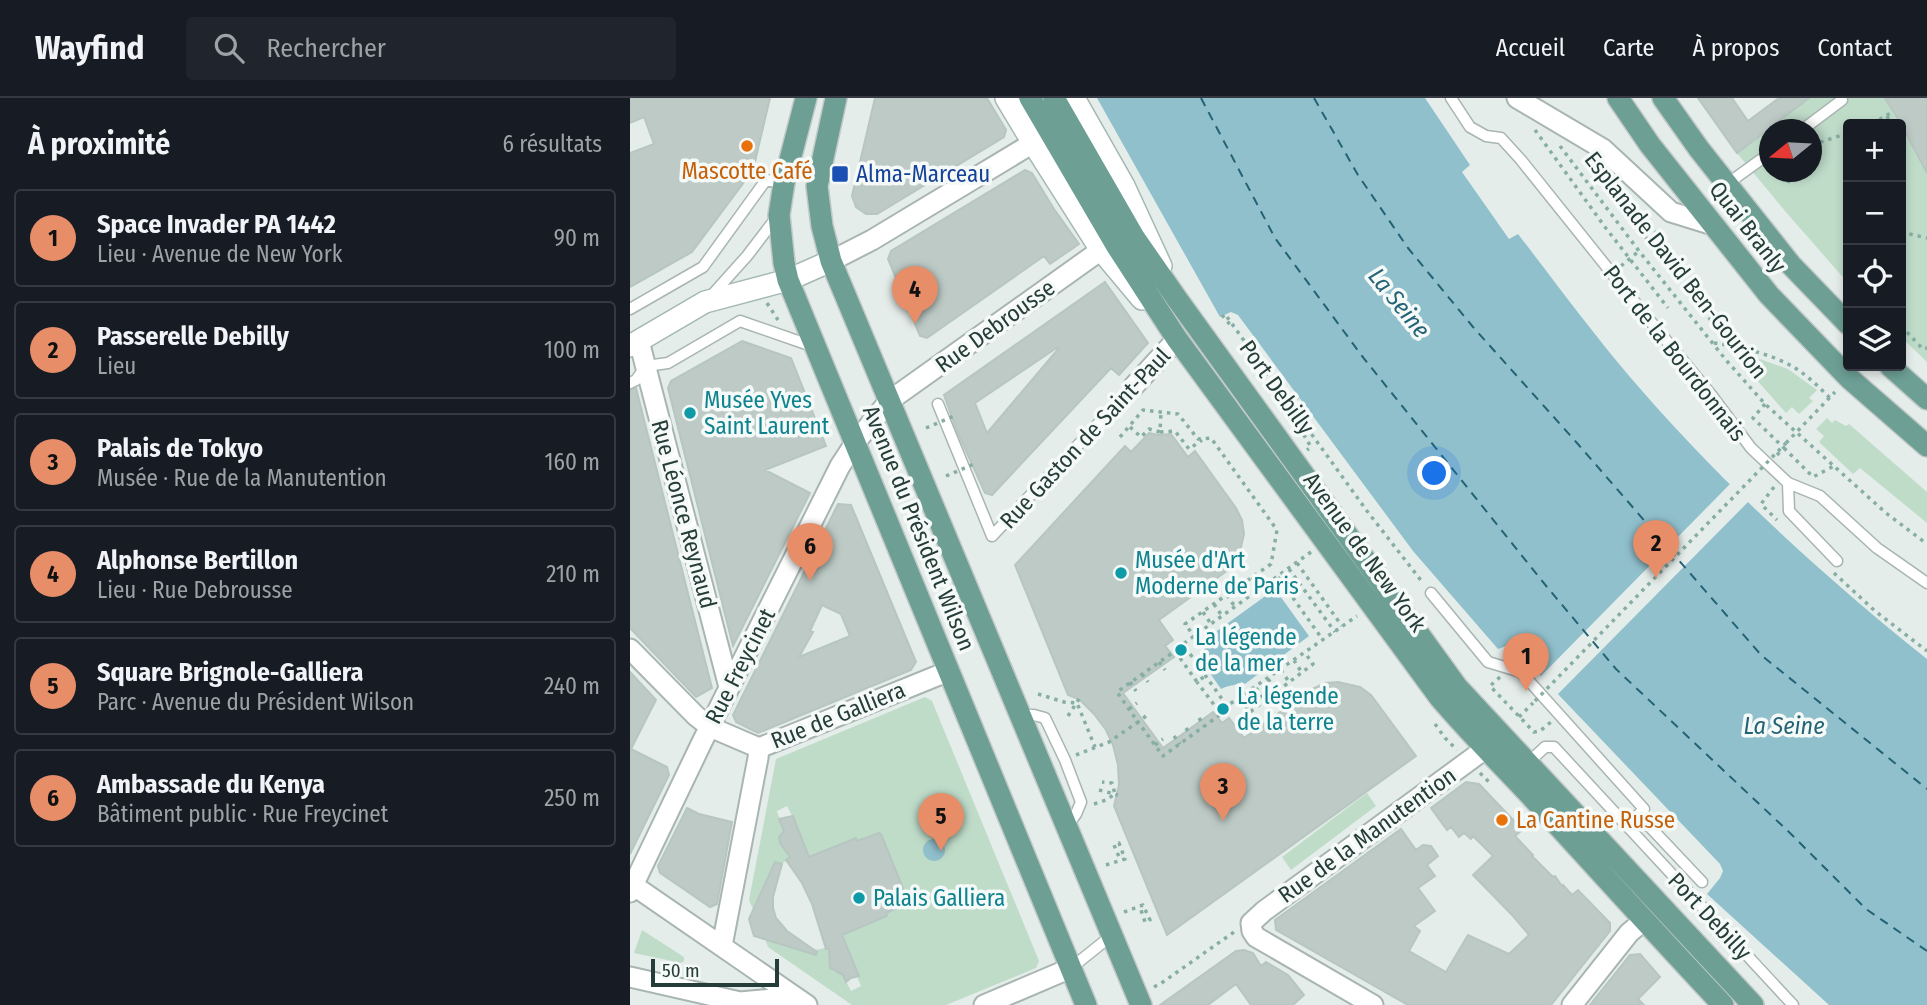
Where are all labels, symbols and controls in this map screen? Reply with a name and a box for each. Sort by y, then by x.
search box [186,17,676,80]
text: Wayfind [35,28,144,68]
icon: search [210,29,248,67]
text: Rechercher [266,33,386,64]
text: Accueil [1496,34,1565,62]
text: Carte [1603,34,1654,62]
text: À propos [1692,34,1779,62]
text: Contact [1817,34,1892,62]
north arrow [1759,119,1822,182]
map controls [1843,119,1906,371]
button: + [1843,119,1906,182]
text: À proximité [28,126,170,162]
text: 6 résultats [503,130,602,158]
marker: Mascotte Café [739,138,755,154]
street label: Esplanade David Ben-Gourion [1579,146,1773,384]
place label: Mascotte Café [681,157,813,185]
place label: Alma-Marceau [856,160,990,188]
marker: Alma-Marceau [830,164,850,184]
street label: Quai Branly [1704,176,1793,279]
button: − [1843,182,1906,245]
text: Space Invader PA 1442 [97,209,336,240]
text: 1 [48,224,58,252]
text: 90 m [554,224,600,252]
text: Lieu · Avenue de New York [97,240,342,268]
button: locate [1843,245,1906,308]
street label: Port de la Bourdonnais [1598,259,1753,447]
water label: La Seine [1363,263,1435,343]
pin: 4 [892,266,938,324]
street label: Rue Debrousse [930,273,1060,379]
button: layers [1843,308,1906,371]
text: Passerelle Debilly [97,321,289,352]
street label: Port Debilly [1234,335,1321,440]
text: 2 [48,336,58,364]
text: 100 m [544,336,600,364]
street label: Rue Gaston de Saint-Paul [994,342,1176,534]
text: Lieu [97,352,136,380]
place label: Musée Yves Saint Laurent [704,386,830,440]
street label: Avenue du Président Wilson [857,401,981,655]
marker: Musée Yves Saint Laurent [682,405,698,421]
street label: Rue Léonce Reynaud [645,417,723,611]
text: Palais de Tokyo [97,433,263,464]
text: 3 [48,448,58,476]
text: 160 m [545,448,600,476]
your location [1417,456,1451,490]
text: Musée · Rue de la Manutention [97,464,387,492]
street label: Avenue de New York [1298,467,1432,637]
pin: 2 [1633,520,1679,578]
pin: 6 [787,523,833,581]
text: Alphonse Bertillon [97,545,298,576]
place label: Musée d'Art Moderne de Paris [1135,546,1299,600]
text: 4 [47,560,59,588]
text: 210 m [546,560,600,588]
marker: Musée d'Art Moderne de Paris [1113,565,1129,581]
text: Lieu · Rue Debrousse [97,576,293,604]
street label: Rue Freycinet [699,603,781,729]
place label: La légende de la mer [1195,623,1297,677]
pin: 1 [1503,633,1549,691]
marker: La légende de la mer [1173,642,1189,658]
text: Square Brignole-Galliera [97,657,363,688]
text: 5 [47,672,59,700]
text: 240 m [544,672,600,700]
street label: Rue de Galliera [767,675,909,755]
place label: La légende de la terre [1237,682,1339,736]
text: Parc · Avenue du Président Wilson [97,688,414,716]
marker: La légende de la terre [1215,701,1231,717]
water label: La Seine [1743,712,1825,740]
street label: Rue de la Manutention [1273,761,1461,909]
pin: 3 [1200,763,1246,821]
text: Ambassade du Kenya [97,769,325,800]
text: 6 [47,784,59,812]
text: 250 m [544,784,600,812]
pin: 5 [918,793,964,851]
text: Bâtiment public · Rue Freycinet [97,800,388,828]
place label: La Cantine Russe [1516,806,1675,834]
marker: La Cantine Russe [1494,812,1510,828]
street label: Port Debilly [1662,866,1758,966]
place label: Palais Galliera [873,884,1005,912]
marker: Palais Galliera [851,890,867,906]
scale bar [651,956,779,988]
text: 50 m [662,959,700,982]

